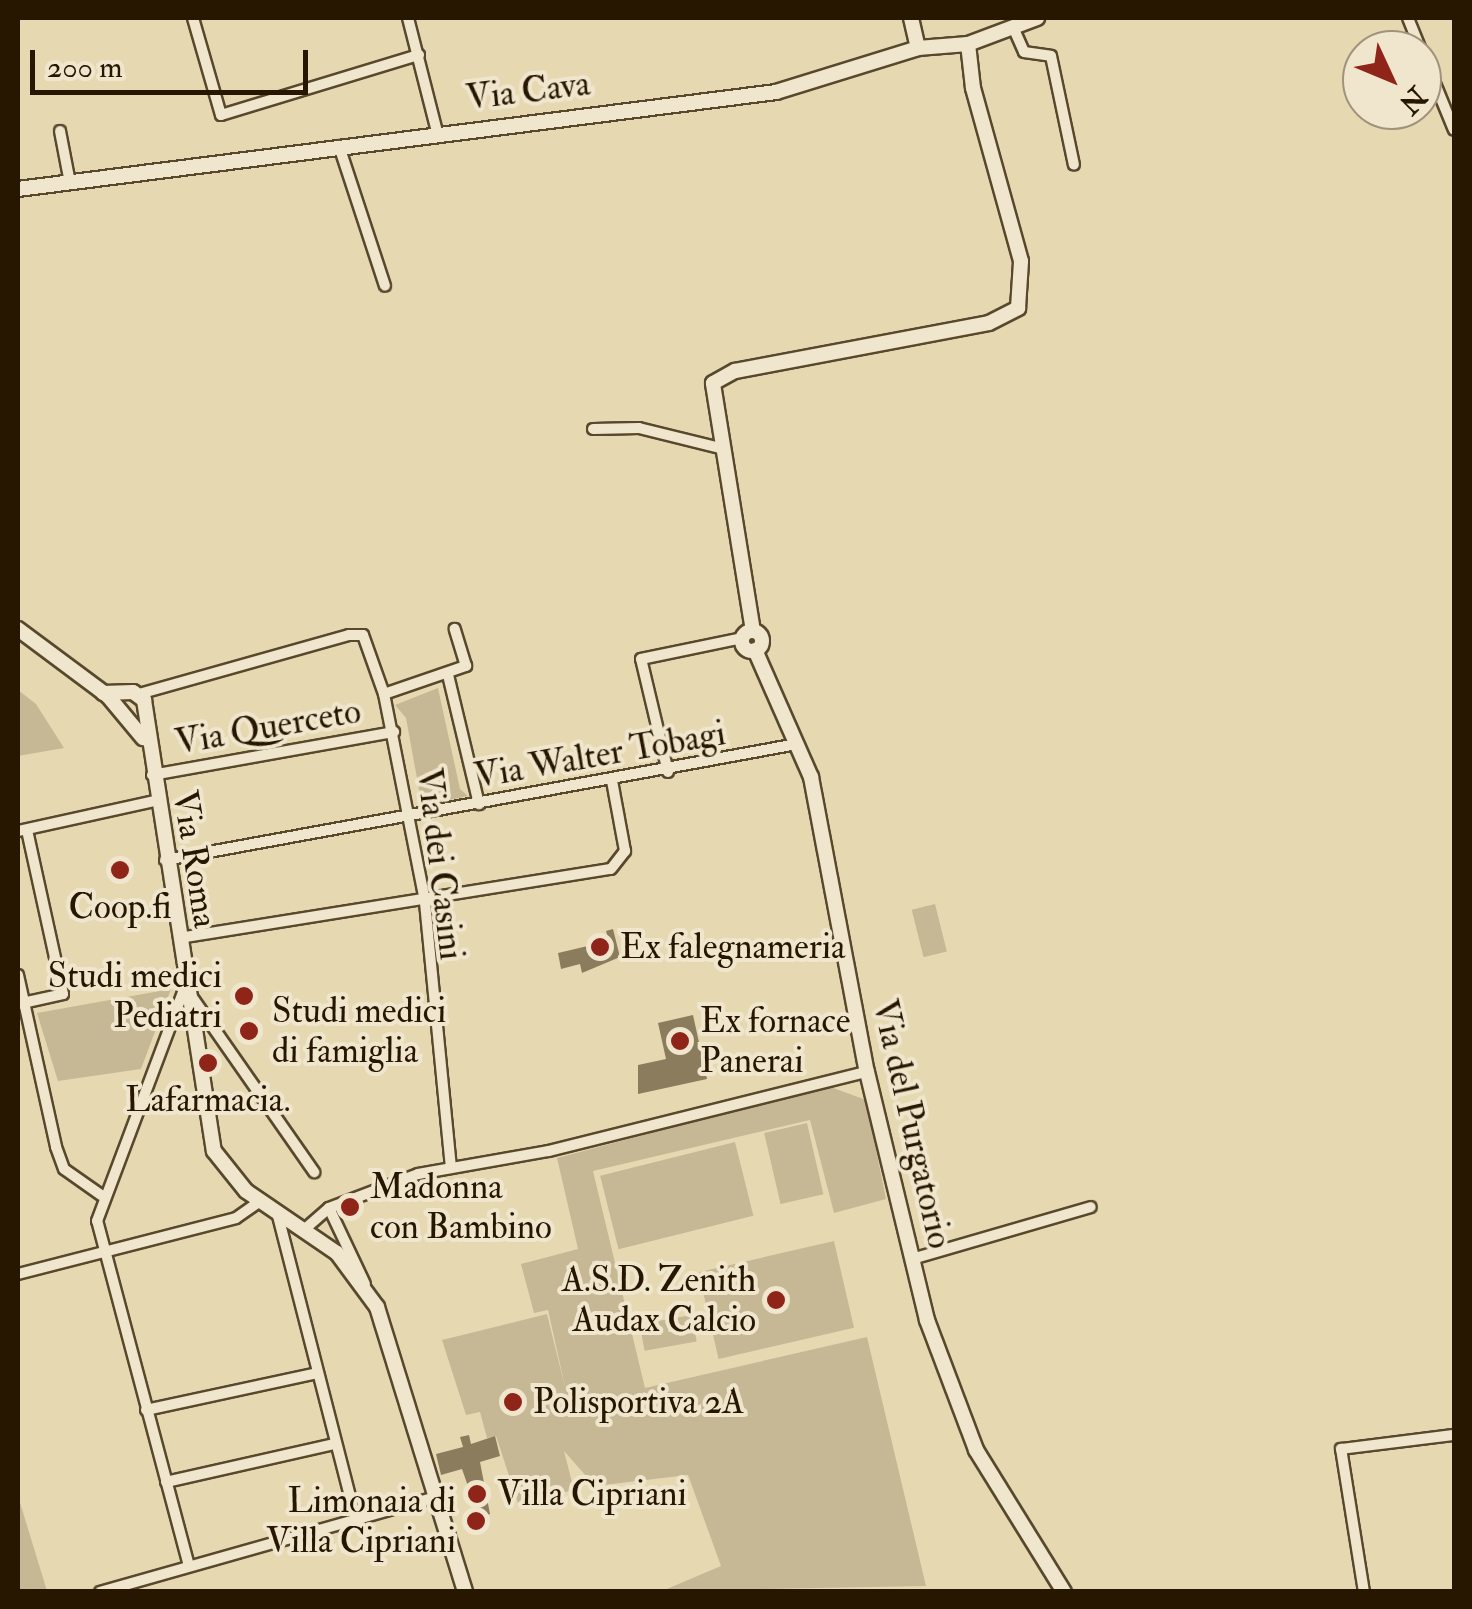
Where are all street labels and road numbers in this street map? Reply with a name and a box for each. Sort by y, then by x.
street label: Via Cava [464,63,592,119]
street label: Via Querceto [172,690,364,764]
street label: Via Walter Tobagi [471,712,729,798]
street label: Via dei Casini [407,766,473,962]
street label: Via Roma [163,787,227,931]
street label: Via del Purgatorio [863,995,961,1253]

